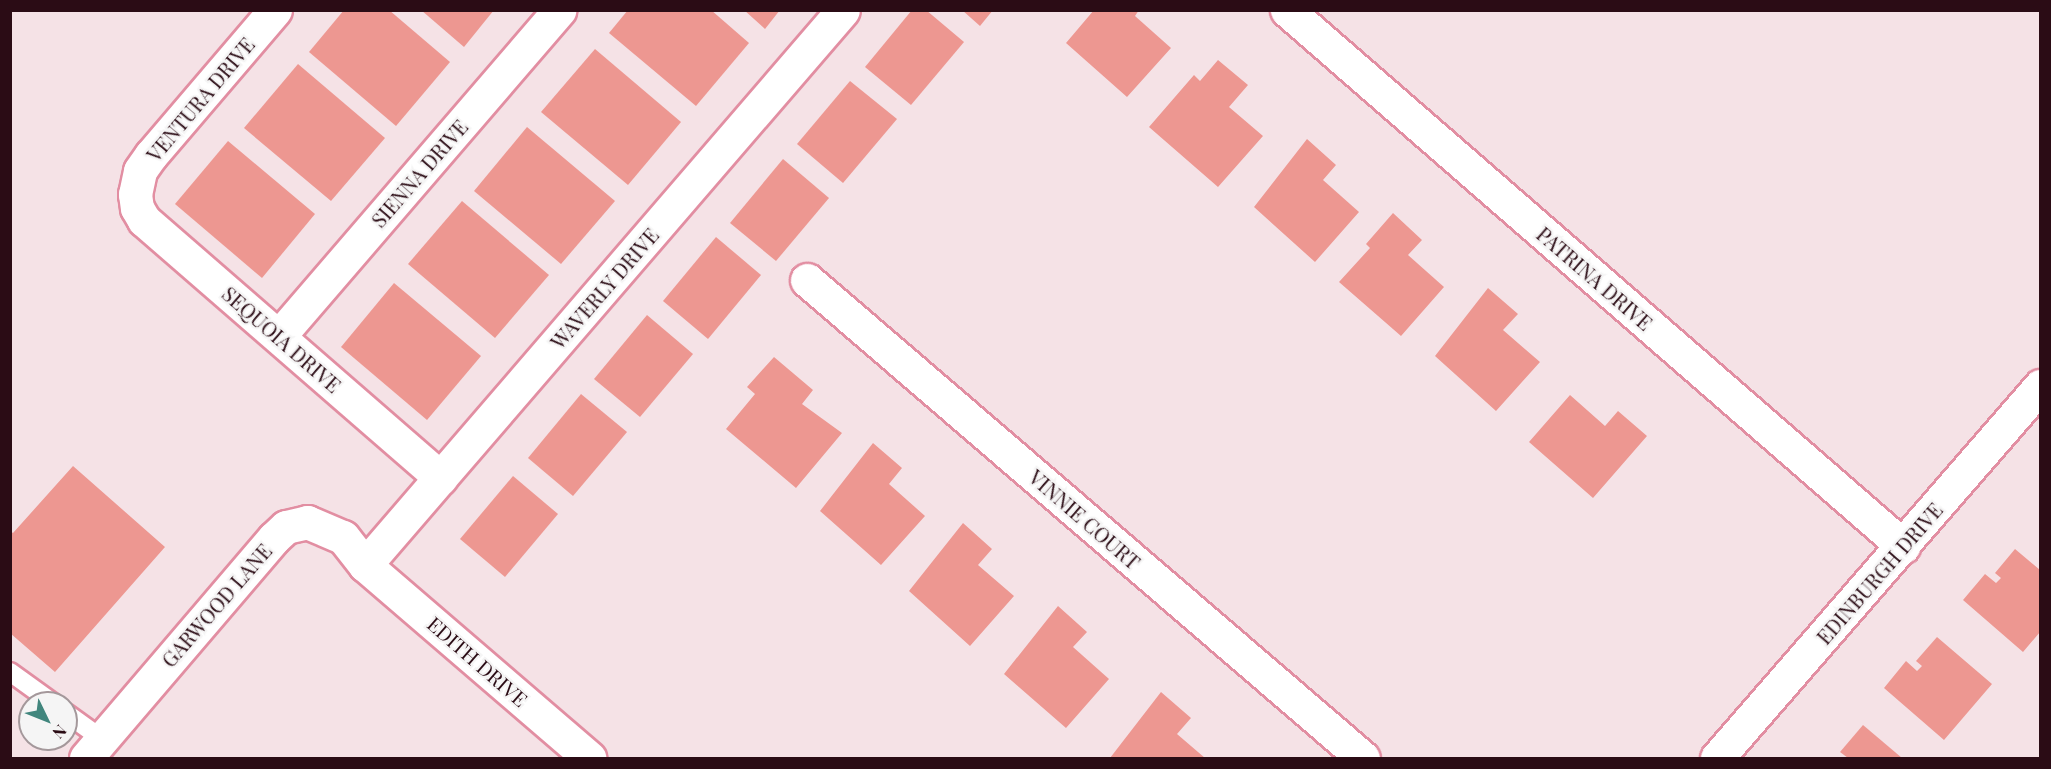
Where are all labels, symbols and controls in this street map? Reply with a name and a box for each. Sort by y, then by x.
street label: VENTURA DRIVE [141,32,259,166]
street label: SIENNA DRIVE [366,114,472,232]
street label: PATRINA DRIVE [1532,221,1658,335]
street label: WAVERLY DRIVE [545,223,663,353]
street label: SEQUOIA DRIVE [218,281,346,397]
street label: VINNIE COURT [1025,464,1145,574]
street label: EDINBURGH DRIVE [1811,497,1947,649]
street label: GARWOOD LANE [156,539,276,671]
street label: EDITH DRIVE [423,611,533,711]
north arrow [18,691,78,751]
text: N [48,721,72,744]

